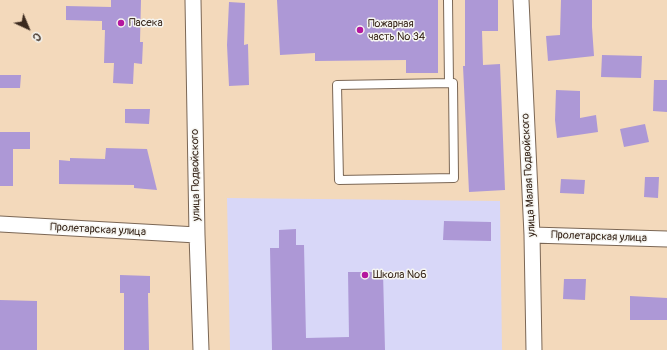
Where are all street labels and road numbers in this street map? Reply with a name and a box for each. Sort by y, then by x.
street label: улица Малая Подвойского [519,113,539,237]
street label: улица Подвойского [189,129,203,221]
street label: Пролетарская улица [50,221,146,239]
street label: Пролетарская улица [551,229,647,245]

